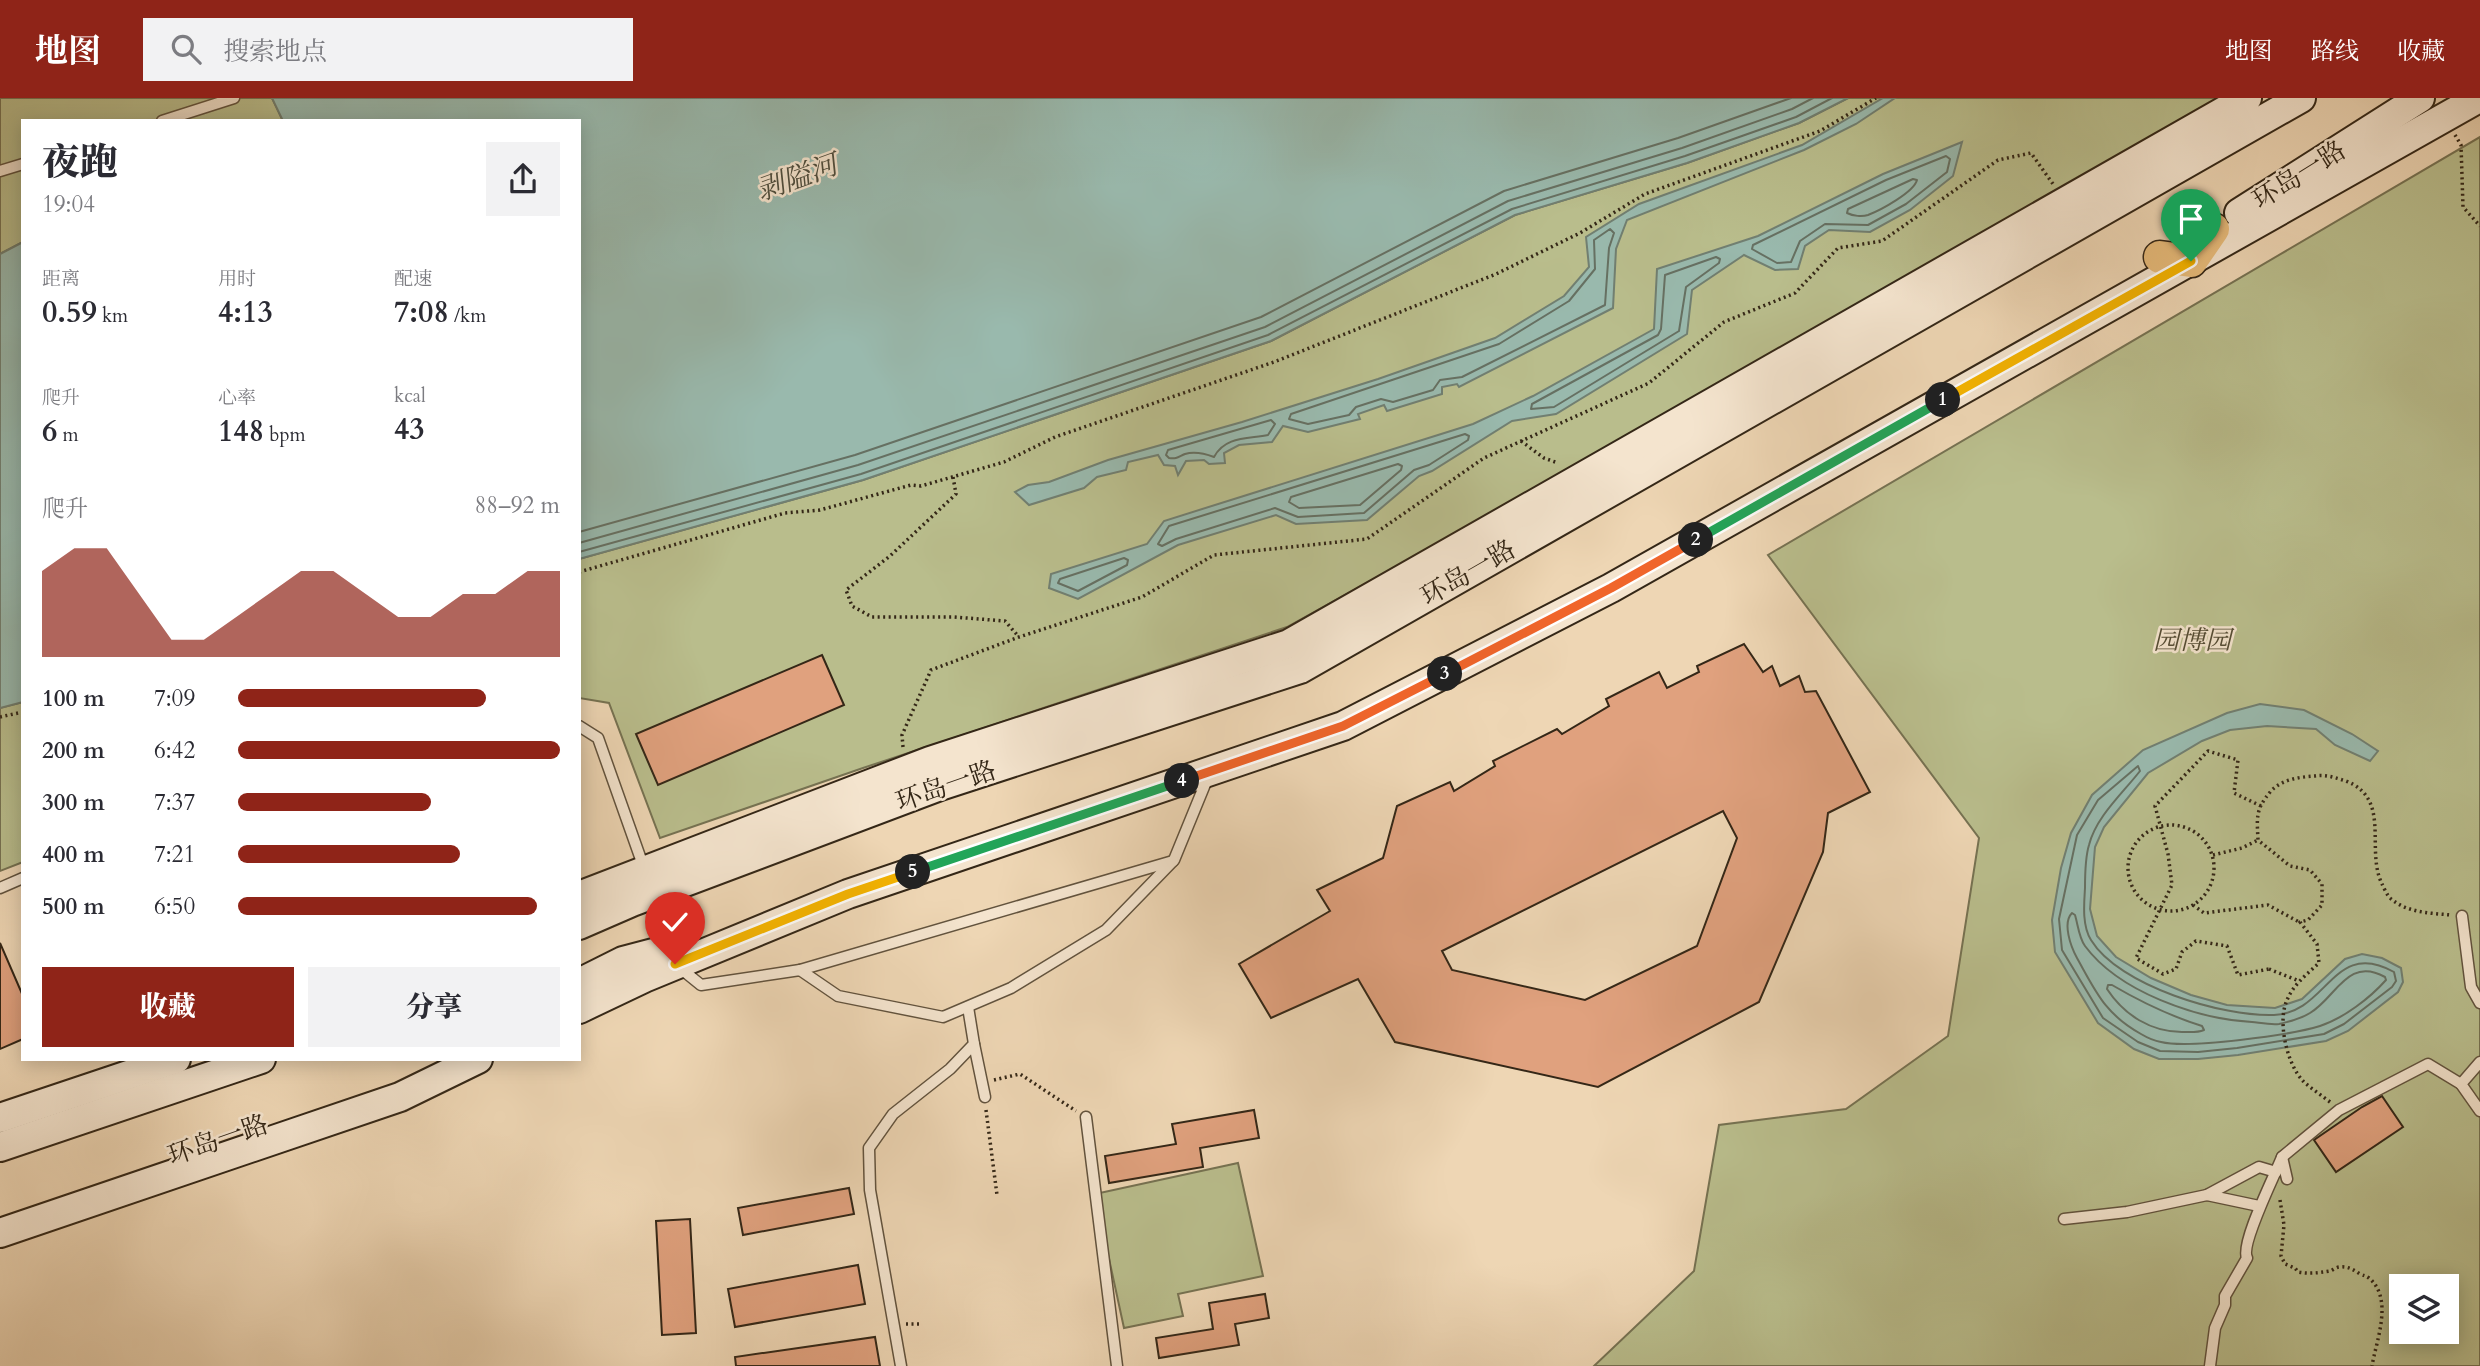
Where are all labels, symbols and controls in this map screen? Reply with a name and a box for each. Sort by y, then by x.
search box [143,18,633,81]
text: 地图 [35,29,101,74]
icon: search [167,30,205,68]
text: 搜索地点 [223,34,327,69]
text: 地图 [2225,35,2273,68]
text: 路线 [2311,35,2359,68]
text: 收藏 [2397,35,2445,68]
street label: 环岛一路 [2246,133,2352,217]
text: 夜跑 [42,137,118,189]
button: share [486,142,560,216]
water label: 剥隘河 [751,144,848,210]
text: 19:04 [42,189,95,220]
pin [2161,189,2221,261]
icon: arrive [2172,200,2210,238]
text: 距离 [42,266,80,292]
text: 用时 [218,266,256,292]
text: 配速 [394,266,432,292]
text: 0.59 [42,292,97,333]
text: 4:13 [218,292,273,333]
text: 7:08 [394,292,449,333]
text: km [97,303,128,329]
text: /km [449,303,486,329]
pin: 1 [1926,382,1960,418]
text: kcal [394,383,426,409]
text: 爬升 [42,385,80,411]
text: 心率 [218,385,256,411]
text: 1 [1938,386,1947,412]
text: 43 [394,409,425,450]
text: 6 [42,411,57,452]
text: 148 [218,411,264,452]
text: m [57,422,79,448]
text: bpm [264,422,306,448]
text: 88–92 m [475,490,560,521]
text: 爬升 [42,493,88,524]
pin: 2 [1678,522,1714,558]
text: 2 [1691,526,1700,552]
street label: 环岛一路 [1414,532,1522,614]
park label: 园博园 [2153,623,2235,658]
pin: 3 [1428,656,1462,692]
text: 3 [1440,660,1449,686]
text: 100 m [42,683,105,714]
text: 7:09 [154,683,195,714]
text: 200 m [42,735,105,766]
text: 6:42 [154,735,195,766]
street label: 环岛一路 [891,753,1001,819]
pin: 4 [1164,764,1200,798]
text: 4 [1177,767,1186,793]
text: 300 m [42,787,105,818]
text: 7:37 [154,787,195,818]
text: 400 m [42,839,105,870]
text: 7:21 [154,839,195,870]
pin: 5 [895,854,930,890]
text: 5 [908,858,917,884]
text: 500 m [42,891,105,922]
text: 6:50 [154,891,195,922]
pin [645,892,705,964]
icon: check [656,903,694,941]
button: 收藏 [42,967,294,1047]
button: 分享 [308,967,560,1047]
street label: 环岛一路 [163,1107,273,1173]
map controls [2389,1274,2459,1344]
button: layers [2389,1274,2459,1344]

